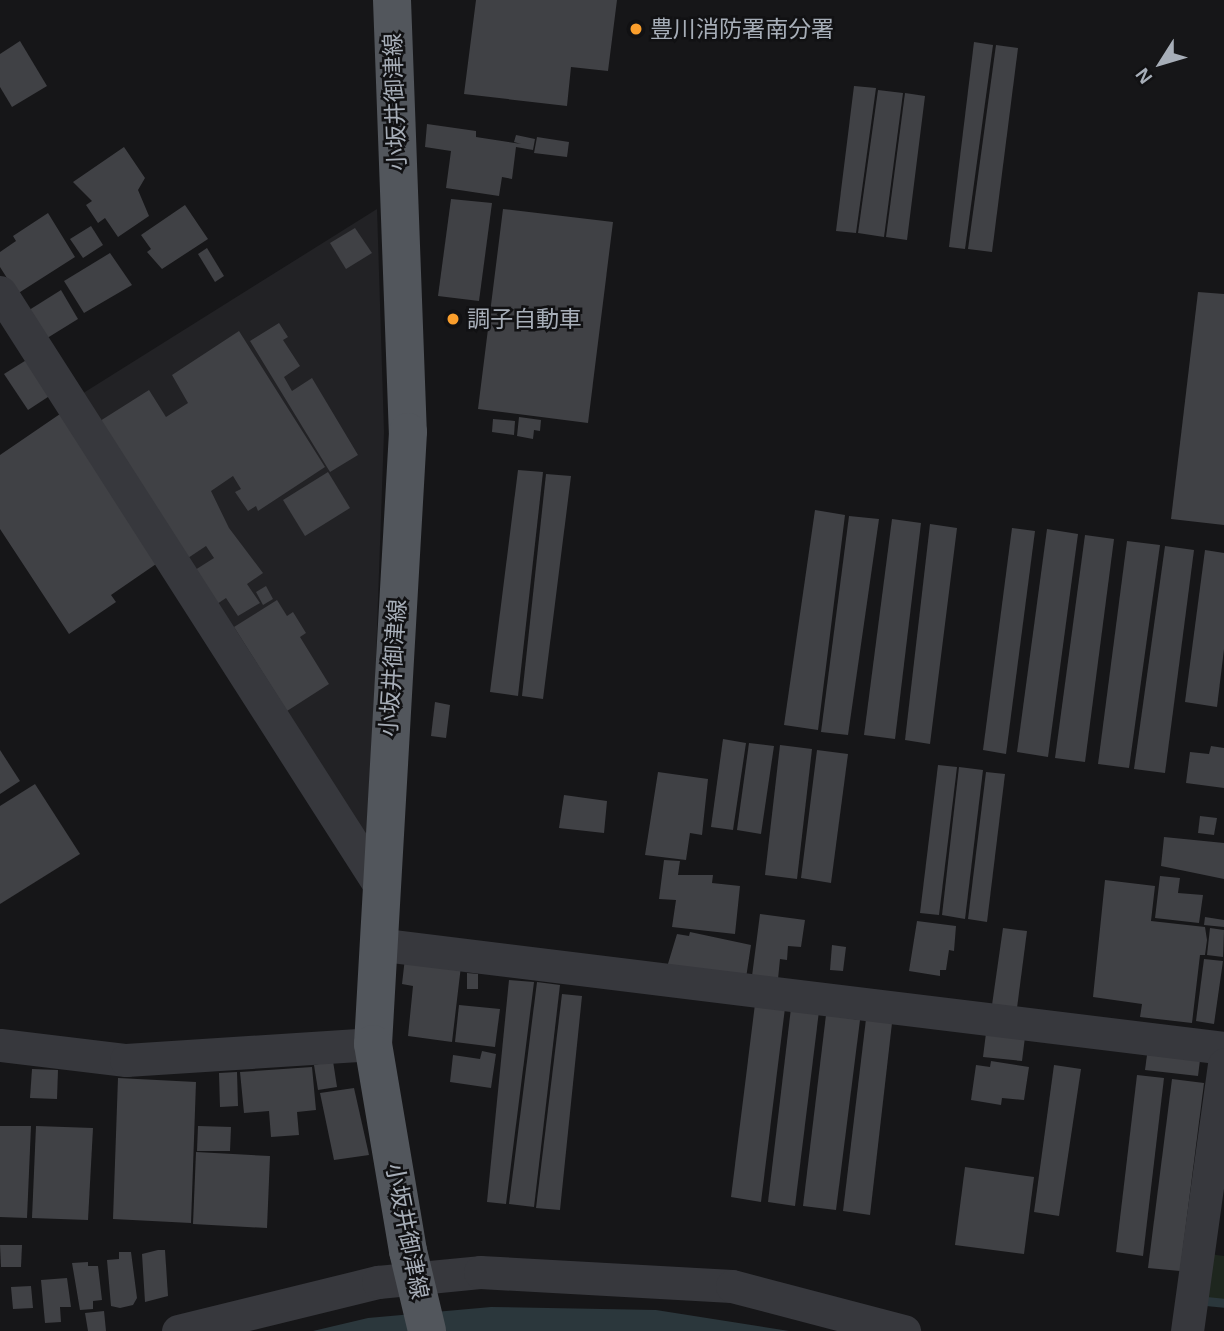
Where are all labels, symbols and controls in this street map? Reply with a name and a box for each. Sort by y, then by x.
place label: 豊川消防署南分署 [650,15,834,43]
marker: 豊川消防署南分署 [628,21,644,37]
north arrow [1126,28,1196,98]
street label: 小坂井御津線 [379,33,411,171]
text: N [1131,64,1156,88]
place label: 調子自動車 [467,305,582,333]
marker: 調子自動車 [445,311,461,327]
street label: 小坂井御津線 [374,598,412,738]
street label: 小坂井御津線 [380,1161,434,1301]

